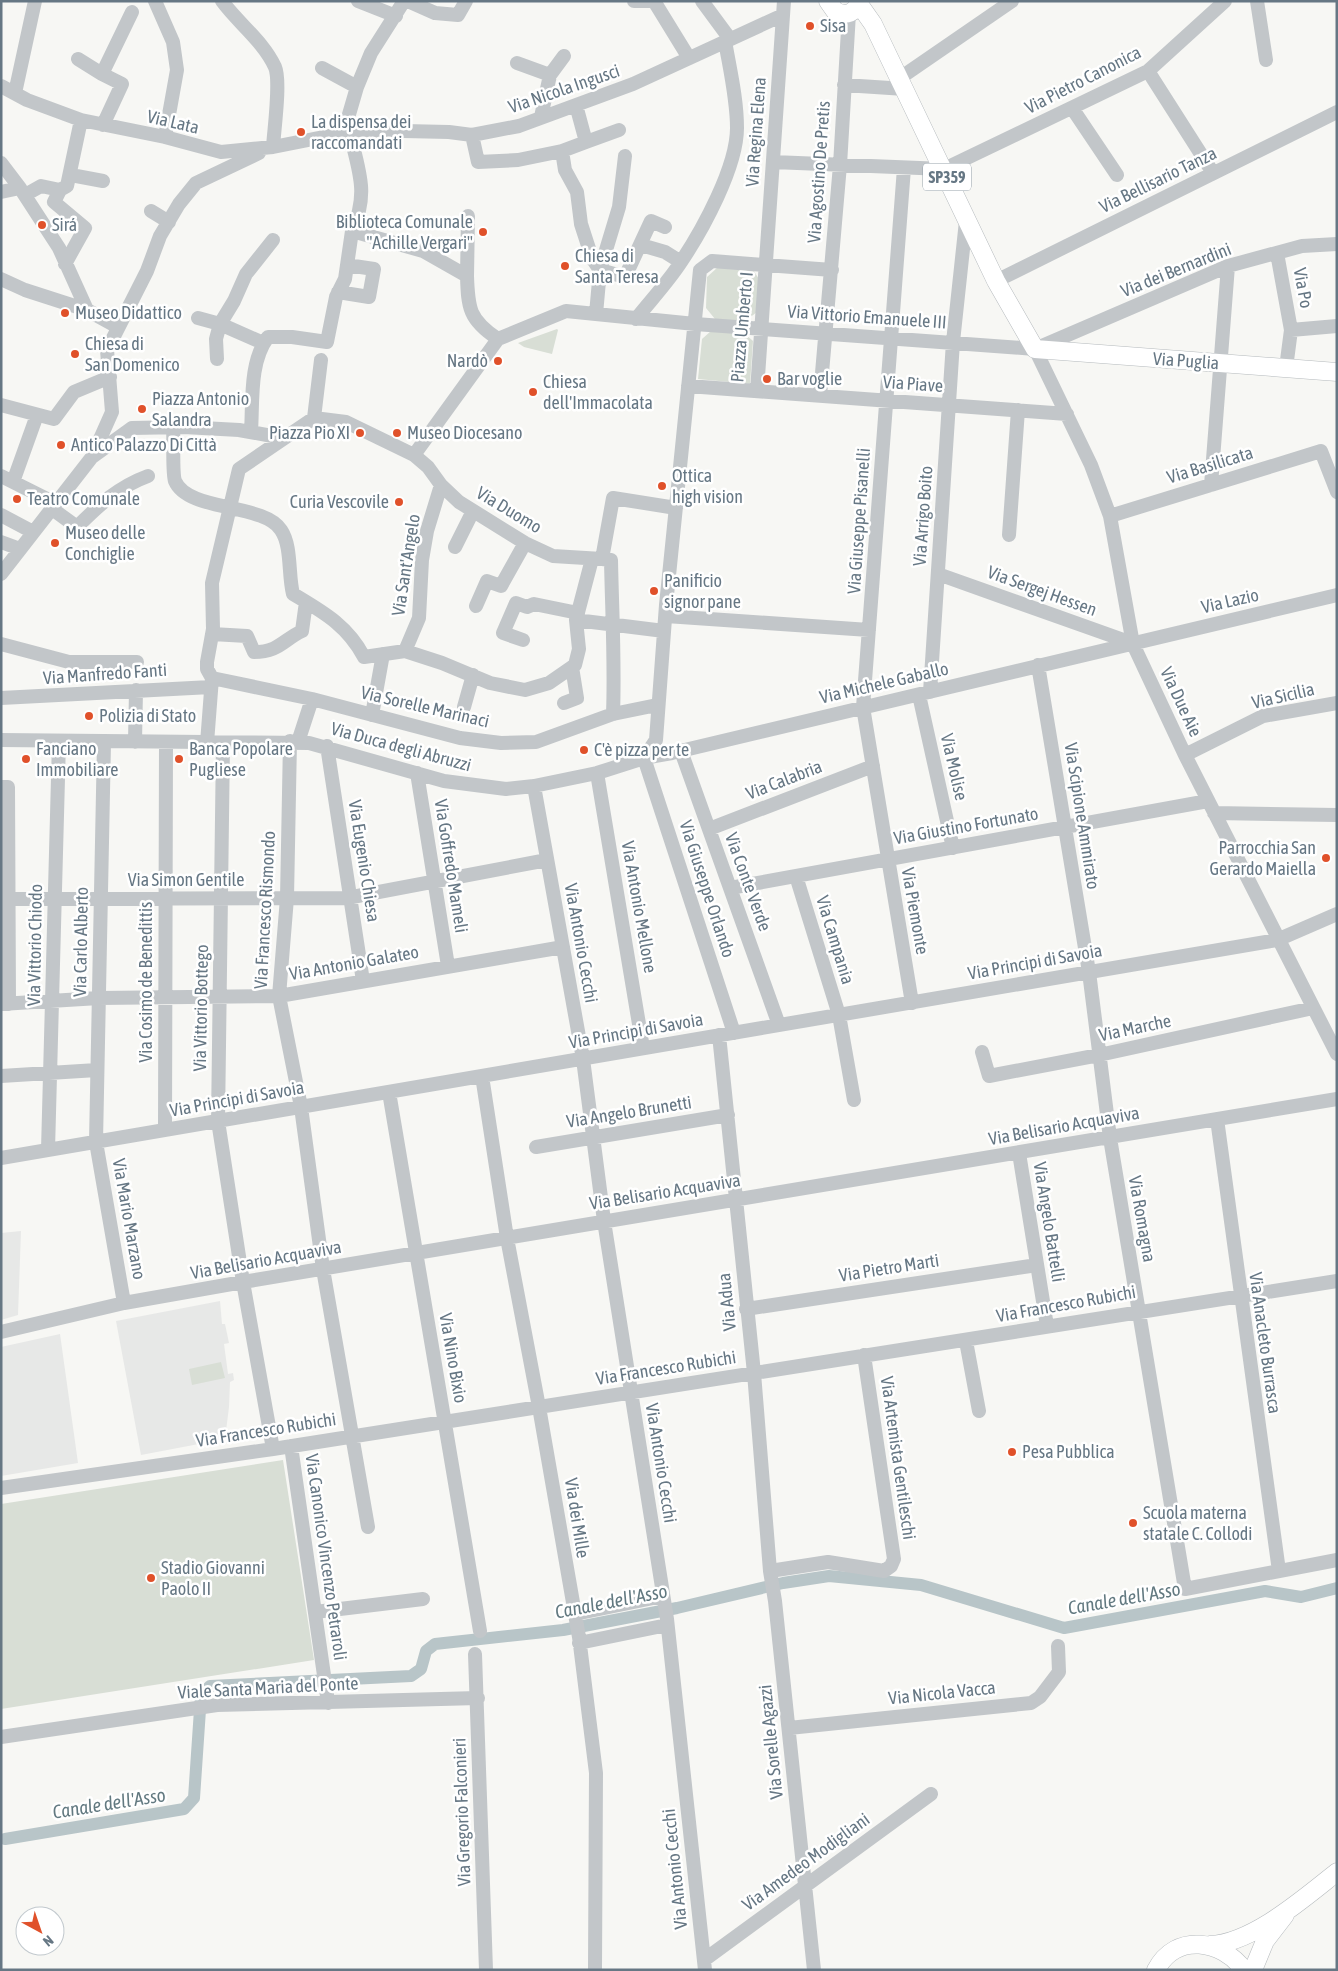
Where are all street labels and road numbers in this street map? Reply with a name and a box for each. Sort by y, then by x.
street label: Via Pietro Canonica [1021,41,1144,118]
street label: Via Nicola Ingusci [505,60,622,117]
street label: Via Regina Elena [741,76,770,188]
street label: Via Agostino De Pretis [803,100,834,244]
street label: Via Lata [145,105,201,138]
street label: Via Bellisario Tanza [1096,142,1220,217]
road number: SP359 [923,163,971,190]
street label: Via dei Bernardini [1118,238,1234,301]
street label: Via Po [1290,266,1317,310]
street label: Piazza Umberto I [726,271,757,383]
street label: Via Vittorio Emanuele III [787,300,947,333]
street label: Via Puglia [1152,348,1220,373]
street label: Via Piave [882,371,944,396]
street label: Via Basilicata [1164,442,1255,488]
street label: Via Giuseppe Pisanelli [843,447,874,595]
street label: Via Arrigo Boito [909,465,936,567]
street label: Via Duomo [473,482,546,537]
street label: Via Sant'Angelo [387,513,424,617]
street label: Via Sergej Hessen [985,561,1100,620]
street label: Via Lazio [1199,584,1261,617]
street label: Via Michele Gaballo [817,658,950,708]
street label: Via Manfredo Fanti [42,659,168,688]
street label: Via Due Aie [1156,664,1207,740]
street label: Via Sicilia [1250,678,1316,713]
street label: Via Sorelle Marinaci [359,682,491,731]
street label: Via Duca degli Abruzzi [329,718,474,775]
street label: Via Molise [937,732,972,802]
street label: Via Scipione Ammirato [1061,741,1104,891]
street label: Via Calabria [743,755,825,804]
street label: Via Eugenio Chiesa [344,798,385,923]
street label: Via Goffredo Mameli [431,798,472,934]
street label: Via Giustino Fortunato [892,802,1040,849]
street label: Via Giuseppe Orlando [675,818,740,960]
street label: Via Francesco Rismondo [250,830,279,989]
street label: Via Conte Verde [721,830,776,934]
street label: Via Antonio Mellone [618,839,661,975]
street label: Via Piemonte [898,866,933,956]
street label: Via Simon Gentile [128,869,244,890]
street label: Via Antonio Cecchi [561,882,602,1004]
street label: Via Vittorio Chiodo [23,884,46,1006]
street label: Via Carlo Alberto [69,887,92,997]
street label: Via Campania [812,893,859,987]
street label: Via Cosimo de Benedittis [135,902,156,1062]
street label: Via Principi di Savoia [966,939,1104,984]
street label: Via Antonio Galateo [287,941,420,984]
street label: Via Vittorio Bottego [189,944,212,1072]
street label: Via Principi di Savoia [567,1008,705,1053]
street label: Via Marche [1097,1010,1173,1045]
street label: Via Principi di Savoia [168,1076,306,1121]
street label: Via Angelo Brunetti [565,1091,693,1132]
street label: Via Belisario Acquaviva [987,1102,1141,1149]
street label: Via Mario Marzano [109,1157,150,1281]
street label: Via Angelo Battelli [1030,1160,1069,1283]
street label: Via Belisario Acquaviva [588,1169,742,1214]
street label: Via Romagna [1125,1174,1160,1264]
street label: Via Belisario Acquaviva [189,1236,343,1283]
street label: Via Pietro Marti [837,1249,940,1286]
street label: Via Anacleto Burrasca [1245,1271,1286,1415]
street label: Via Adua [713,1272,740,1332]
street label: Via Francesco Rubichi [994,1281,1137,1326]
street label: Via Nino Bixio [435,1311,472,1404]
street label: Via Francesco Rubichi [594,1346,737,1389]
street label: Via Artemista Gentileschi [877,1375,920,1541]
street label: Via Antonio Cecchi [642,1402,681,1524]
street label: Via Francesco Rubichi [194,1408,337,1451]
street label: Via Canonico Vincenzo Petraroli [302,1452,351,1662]
street label: Via dei Mille [561,1476,594,1559]
street label: Viale Santa Maria del Ponte [177,1672,359,1703]
street label: Via Nicola Vacca [887,1676,997,1709]
street label: Via Sorelle Agazzi [754,1684,787,1800]
street label: Via Gregorio Falconieri [448,1737,475,1887]
street label: Via Antonio Cecchi [658,1808,691,1930]
street label: Via Amedeo Modigliani [738,1808,873,1915]

